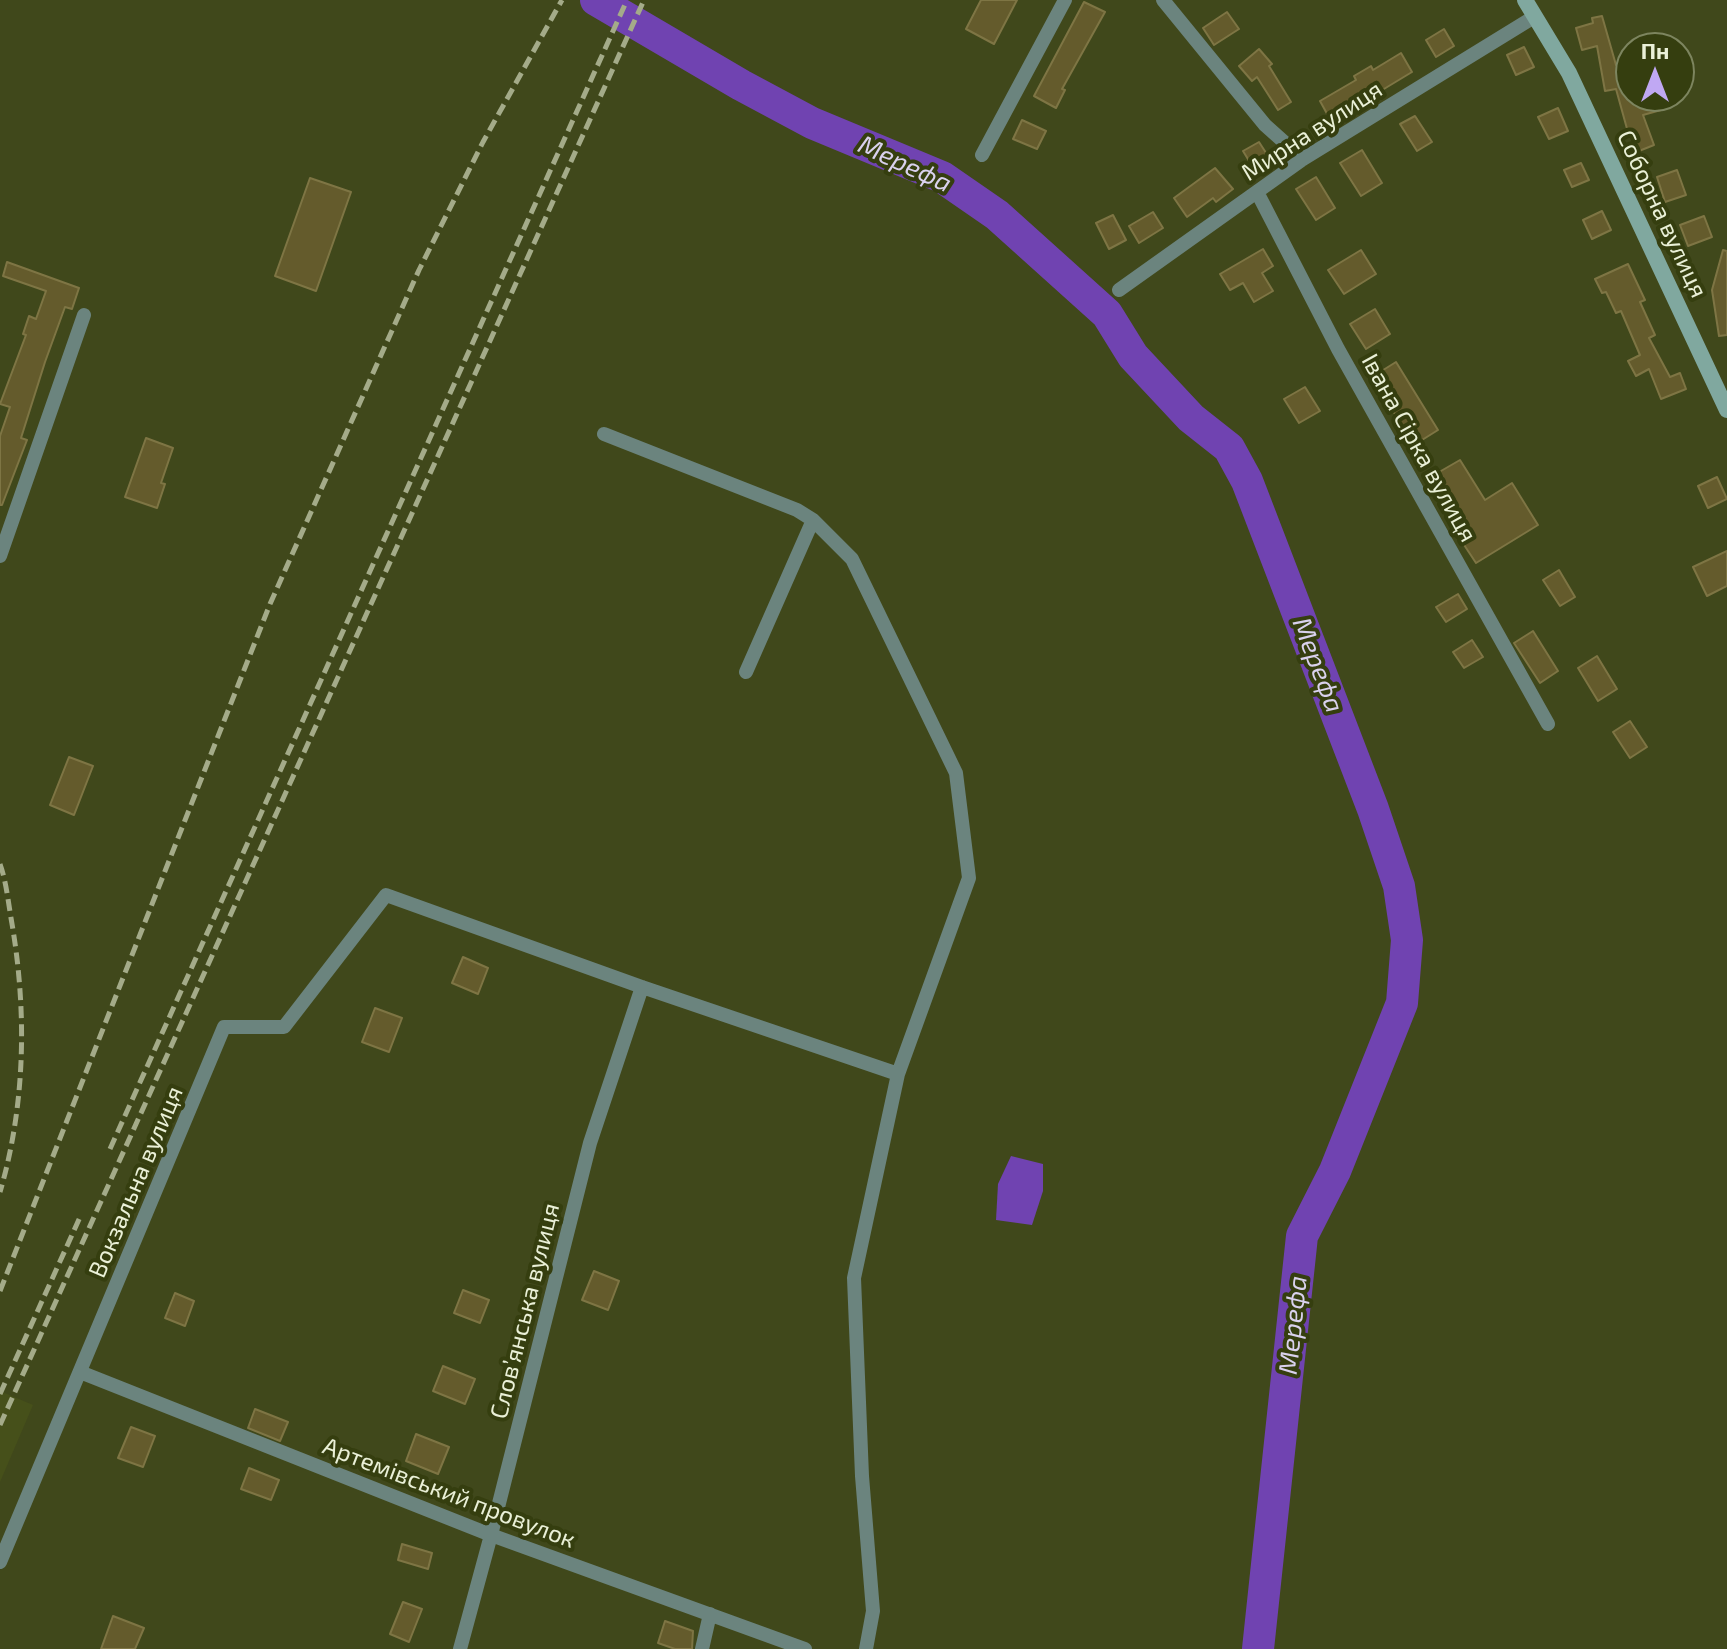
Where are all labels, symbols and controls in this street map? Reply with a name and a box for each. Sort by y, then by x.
north arrow [1615,32,1695,112]
text: Пн [1641,37,1669,63]
street label: Мирна вулиця [1236,75,1388,187]
street label: Соборна вулиця [1611,126,1713,302]
water label: Мерефа [853,129,957,199]
street label: Івана Сірка вулиця [1355,349,1483,547]
water label: Мерефа [1286,613,1350,717]
street label: Вокзальна вулиця [83,1082,189,1282]
street label: Слов’янська вулиця [484,1200,566,1422]
water label: Мерефа [1272,1274,1314,1376]
street label: Артемівський провулок [319,1432,579,1554]

